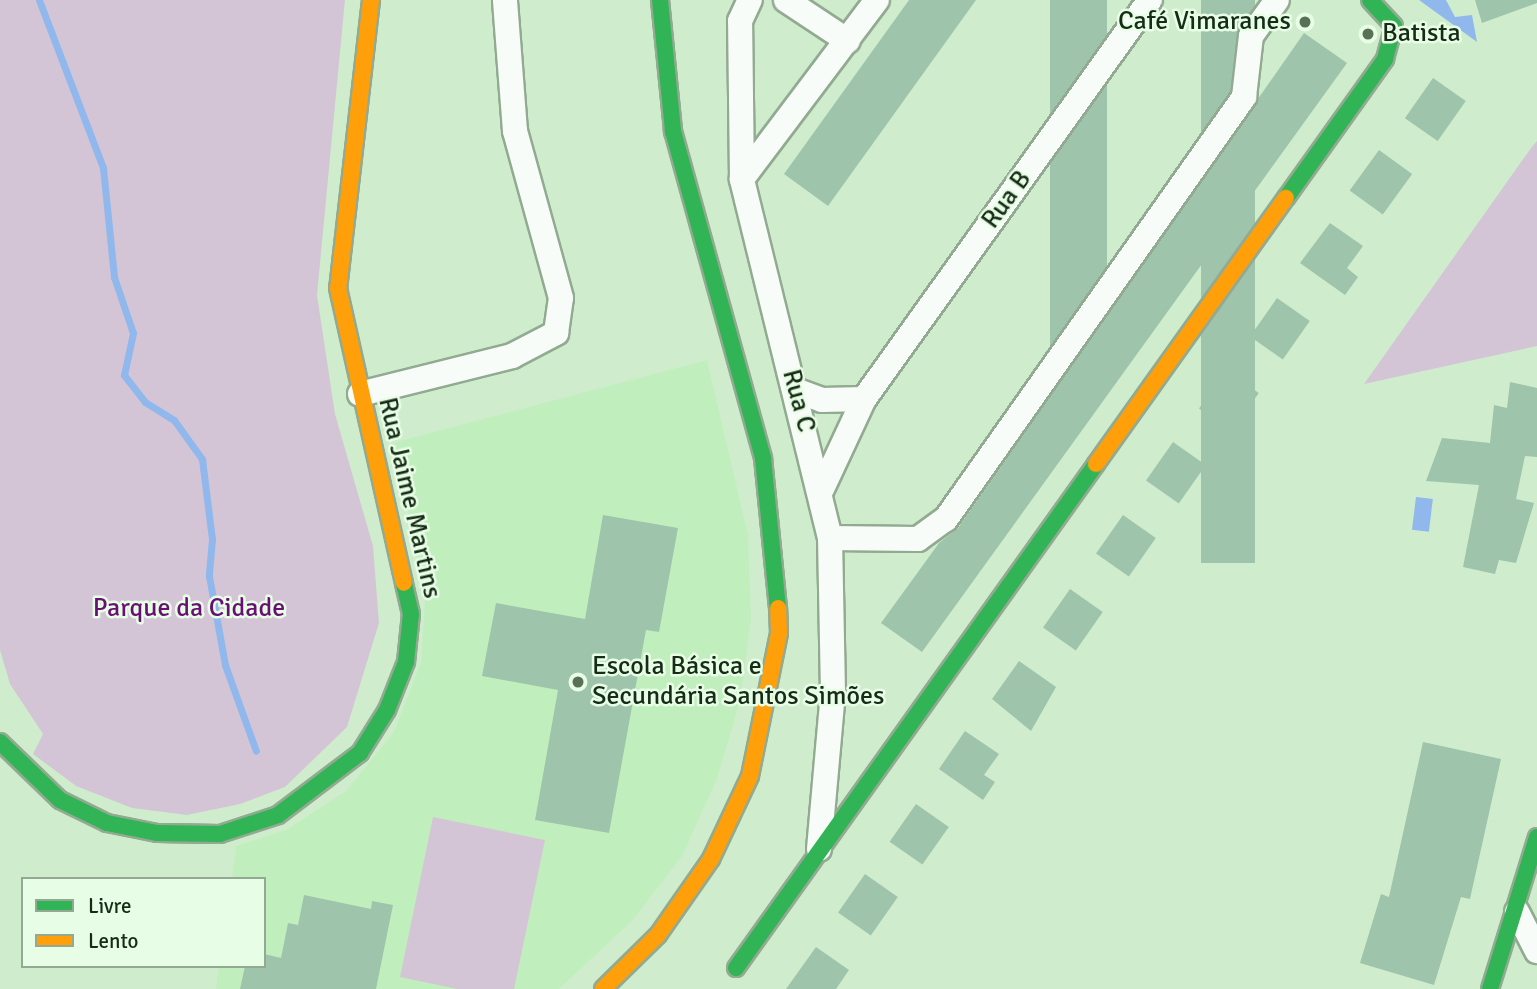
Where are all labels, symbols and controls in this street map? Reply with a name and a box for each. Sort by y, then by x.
place label: Café Vimaranes [1118,6,1291,38]
marker: Café Vimaranes [1297,14,1313,30]
place label: Batista [1382,18,1461,50]
marker: Batista [1360,26,1376,42]
street label: Rua B [976,165,1038,235]
street label: Rua C [775,366,821,436]
street label: Rua Jaime Martins [371,395,447,601]
park label: Parque da Cidade [93,593,285,625]
place label: Escola Básica e Secundária Santos Simões [592,651,884,712]
marker: Escola Básica e Secundária Santos Simões [570,674,586,690]
legend [21,877,266,968]
text: Livre [88,893,131,919]
text: Lento [88,928,138,954]

